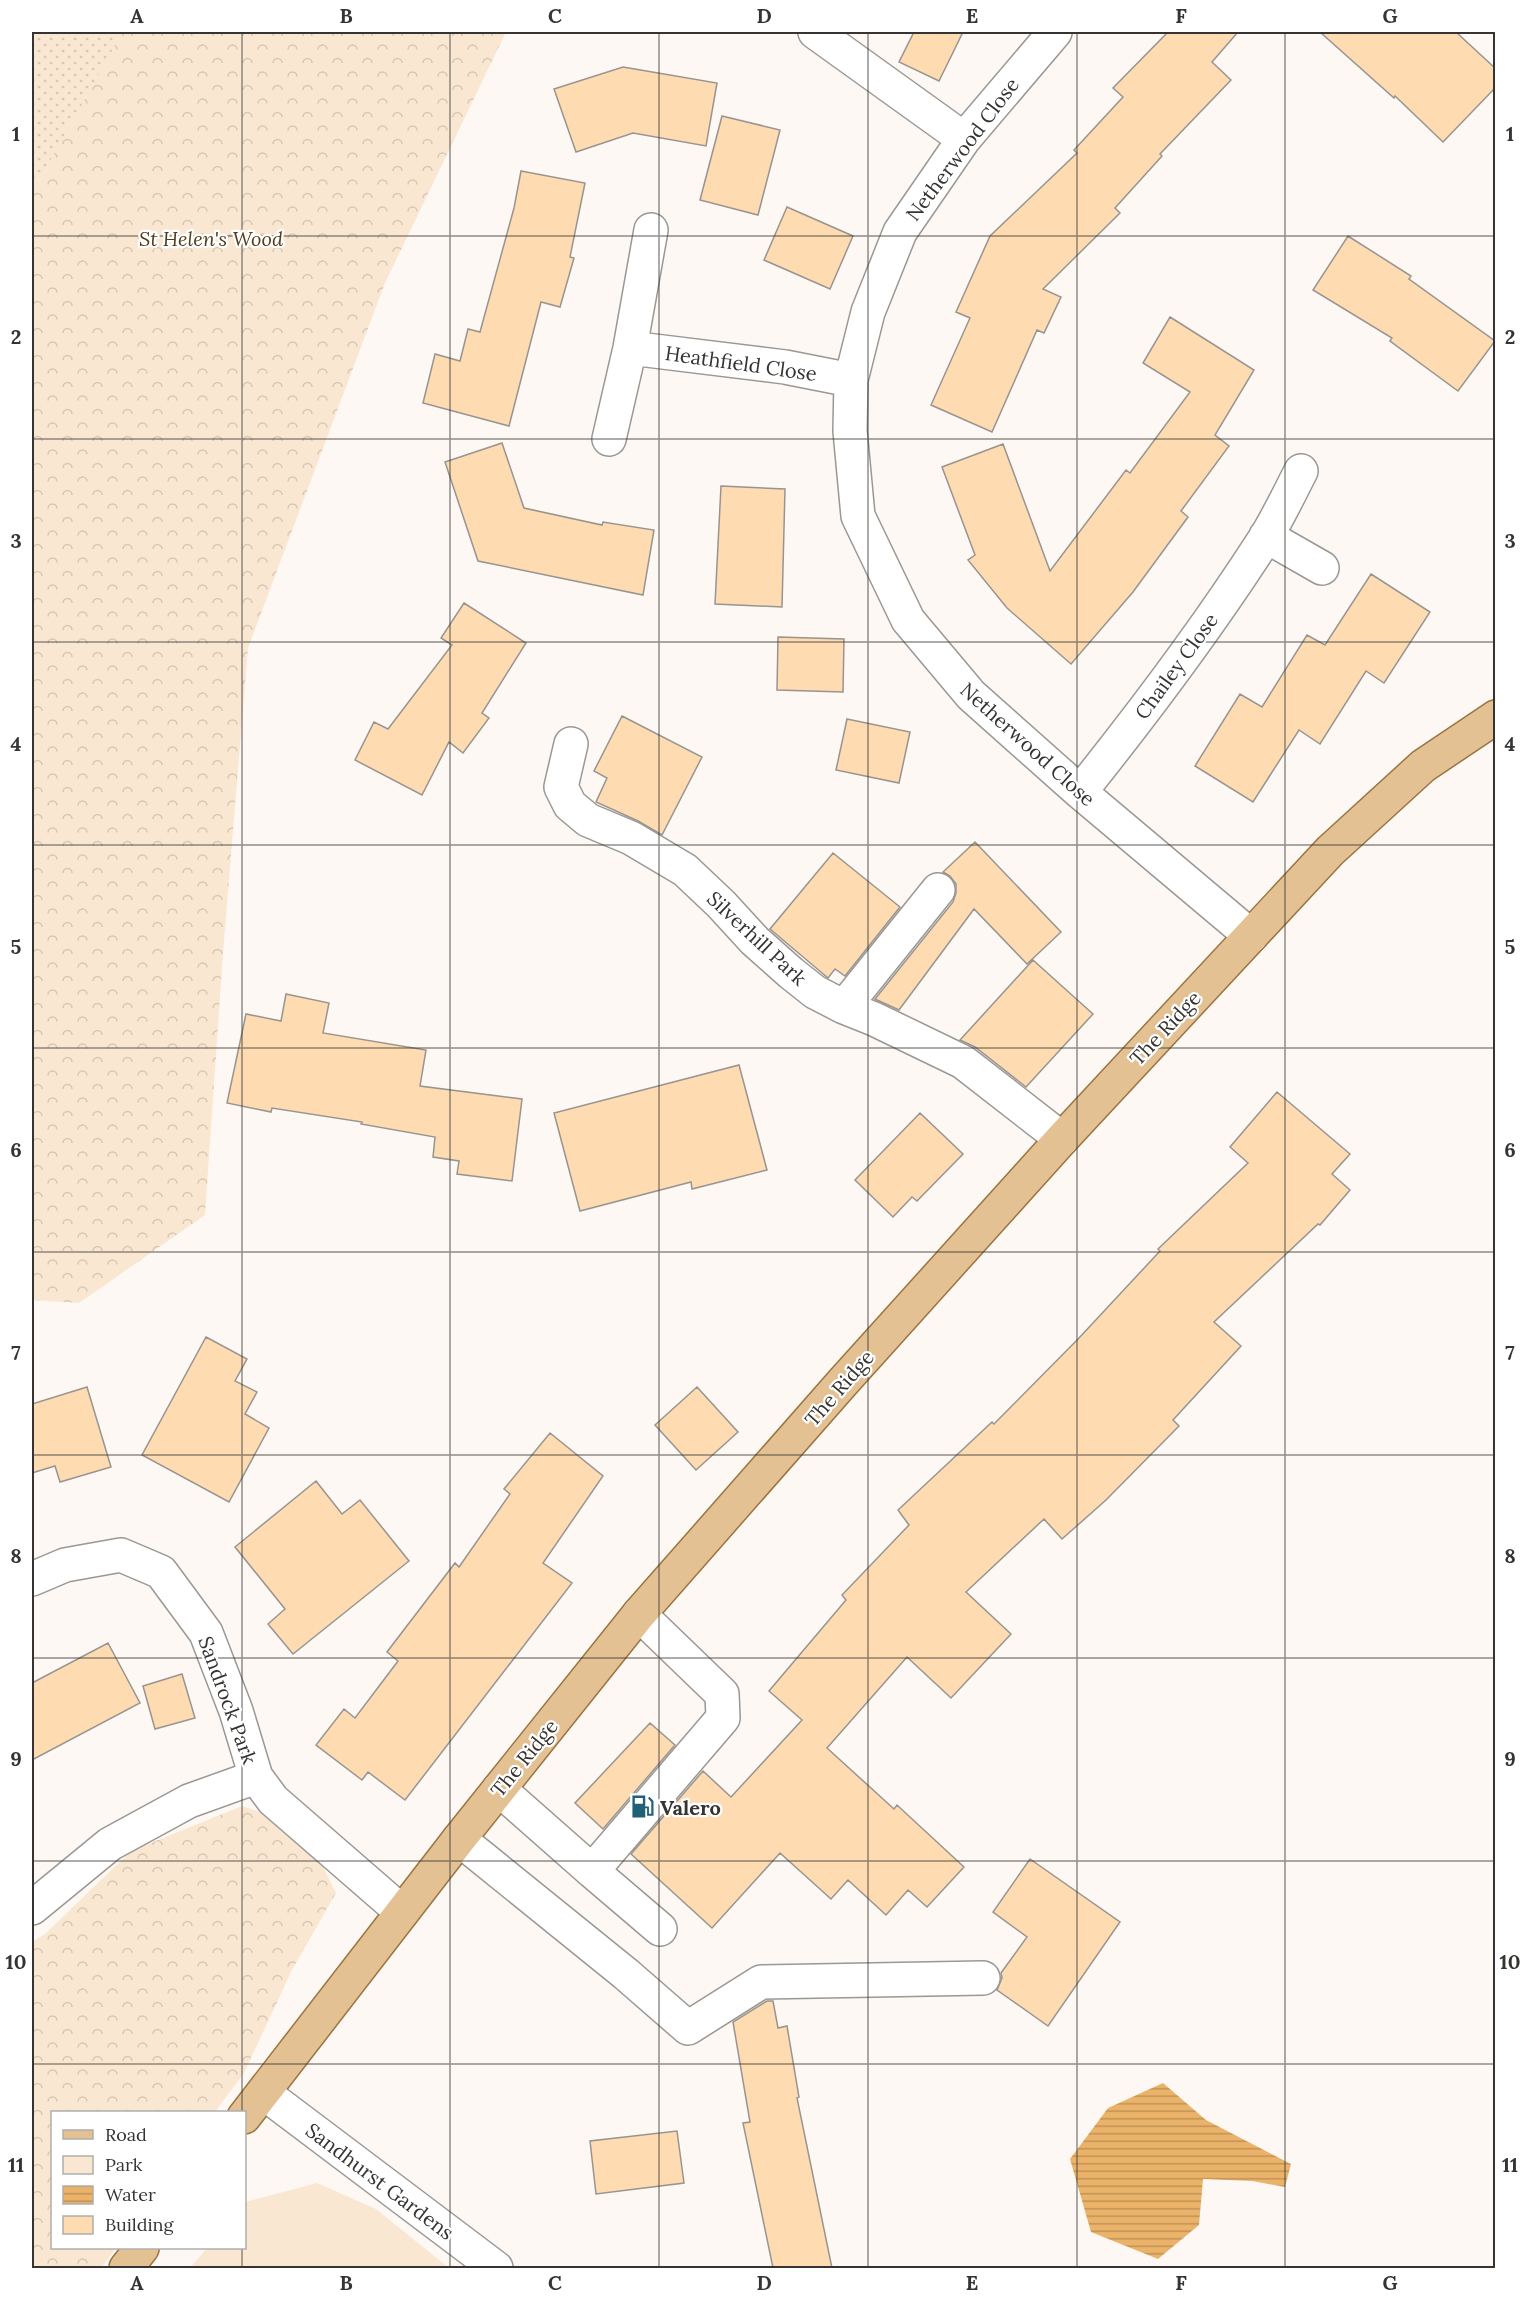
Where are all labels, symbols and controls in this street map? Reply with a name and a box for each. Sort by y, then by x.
text: A [130,3,144,28]
text: B [339,3,353,28]
text: C [548,3,562,28]
text: D [756,3,772,28]
text: E [966,3,978,28]
text: F [1175,3,1187,28]
text: G [1382,3,1398,28]
street label: Netherwood Close [900,72,1024,225]
text: 1 [12,121,20,146]
text: 1 [1506,121,1514,146]
park label: St Helen's Wood [139,226,284,251]
text: 2 [11,324,21,349]
text: 2 [1505,324,1515,349]
street label: Heathfield Close [663,340,819,386]
text: 3 [10,528,22,553]
text: 3 [1504,528,1516,553]
street label: Chailey Close [1129,608,1223,724]
street label: Netherwood Close [955,677,1101,811]
text: 4 [11,731,22,756]
text: 4 [1505,731,1516,756]
street label: Silverhill Park [702,886,812,991]
text: 5 [11,934,22,959]
text: 5 [1505,934,1516,959]
street label: The Ridge [1124,985,1206,1070]
text: 6 [10,1137,22,1162]
text: 6 [1504,1137,1516,1162]
text: 7 [11,1340,21,1365]
text: 7 [1505,1340,1515,1365]
street label: The Ridge [799,1345,879,1431]
text: 8 [10,1543,22,1568]
text: 8 [1504,1543,1516,1568]
street label: Sandrock Park [193,1633,263,1768]
street label: The Ridge [485,1714,563,1802]
text: 9 [10,1746,22,1771]
text: 9 [1504,1746,1516,1771]
fuel station icon: Valero [629,1794,655,1820]
place label: Valero [660,1795,721,1820]
text: 10 [6,1949,26,1974]
text: 10 [1500,1949,1520,1974]
legend [51,2111,246,2249]
street label: Sandhurst Gardens [301,2117,459,2245]
text: Road [105,2123,147,2146]
text: 11 [8,2152,24,2177]
text: 11 [1502,2152,1518,2177]
text: Park [105,2153,143,2176]
text: Water [105,2183,156,2206]
text: Building [105,2213,175,2236]
text: A [130,2270,144,2295]
text: B [339,2270,353,2295]
text: C [548,2270,562,2295]
text: D [756,2270,772,2295]
text: E [966,2270,978,2295]
text: F [1175,2270,1187,2295]
text: G [1382,2270,1398,2295]

